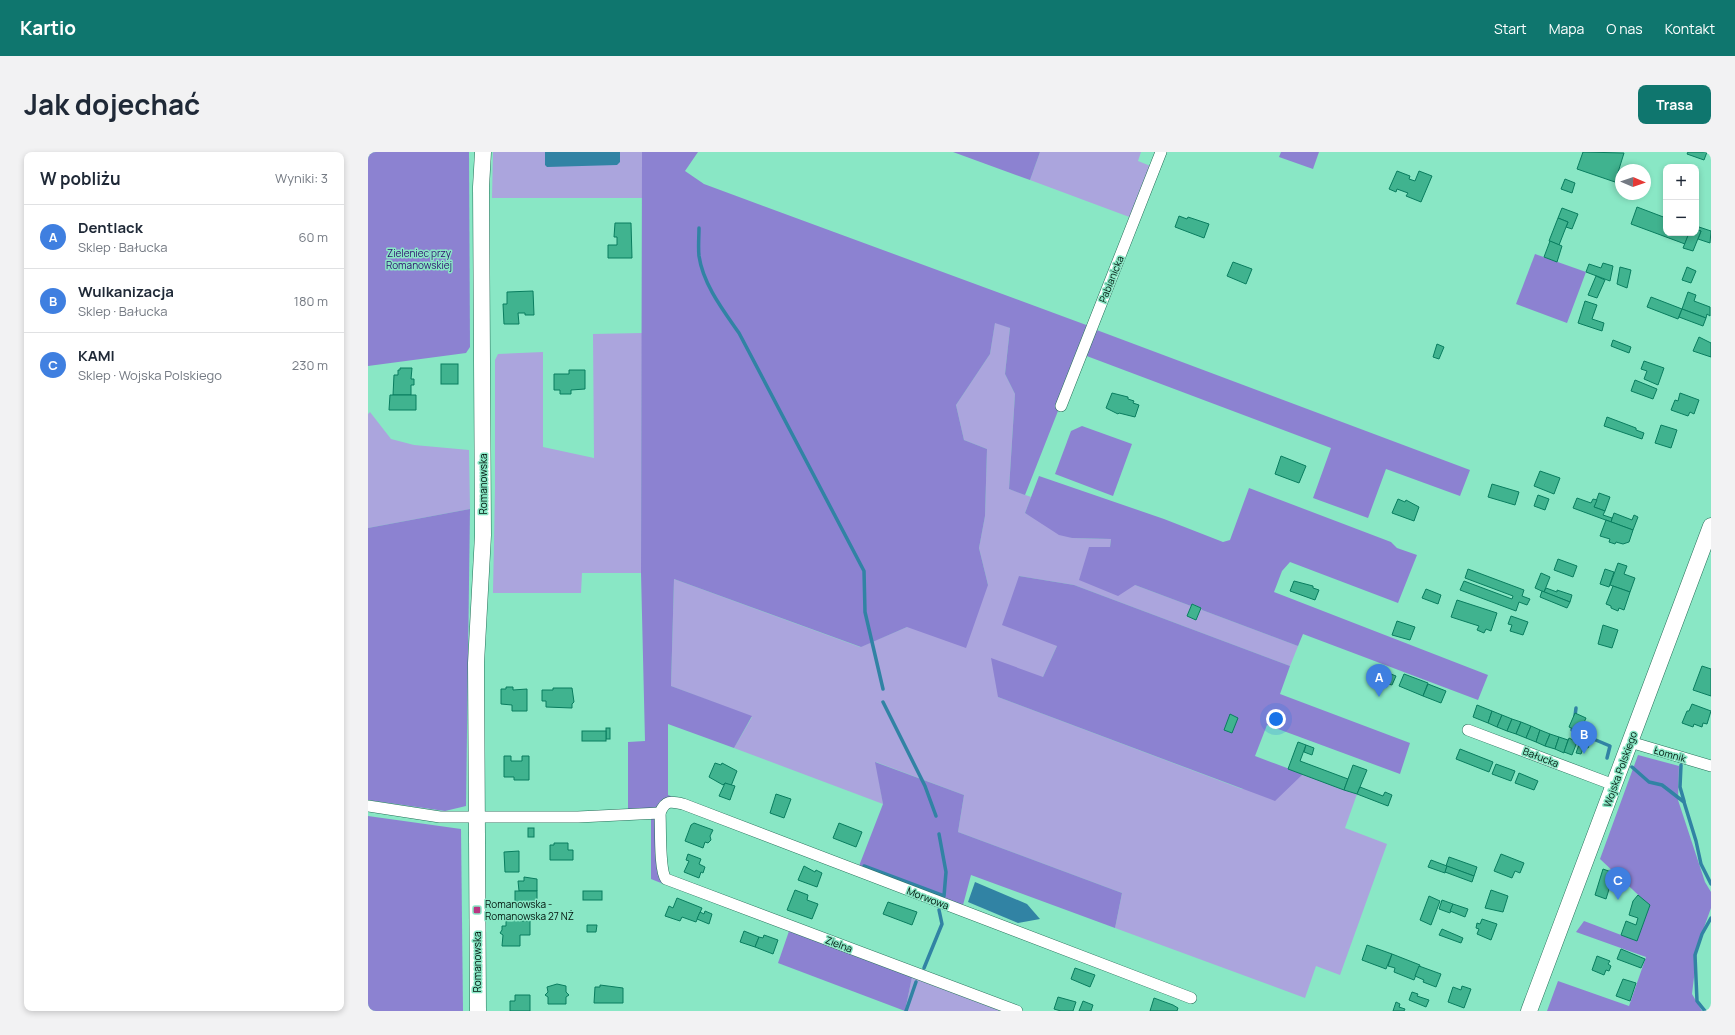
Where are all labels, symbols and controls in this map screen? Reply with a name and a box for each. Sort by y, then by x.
text: Kartio [20,15,76,41]
text: Start [1494,19,1527,38]
text: Mapa [1549,19,1584,38]
text: O nas [1606,19,1643,38]
text: Kontakt [1665,19,1715,38]
text: Jak dojechać [24,85,200,123]
button: Trasa [1638,85,1711,124]
north arrow [1615,164,1651,200]
map controls [1663,164,1699,236]
button: + [1663,164,1699,200]
text: W pobliżu [40,167,121,190]
text: Wyniki: 3 [275,169,328,187]
button: − [1663,200,1699,236]
text: Dentlack [78,217,143,238]
text: A [49,228,57,246]
text: 60 m [298,228,328,246]
text: Sklep · Bałucka [78,238,167,256]
park label: Zieleniec przy Romanowskiej [386,246,452,272]
street label: Pabianicka [1095,253,1127,305]
text: Wulkanizacja [78,281,174,302]
text: B [49,292,57,310]
text: 180 m [294,292,328,310]
text: Sklep · Bałucka [78,302,167,320]
text: KAMI [78,345,115,366]
text: C [48,356,58,374]
text: 230 m [292,356,328,374]
text: Sklep · Wojska Polskiego [78,366,222,384]
street label: Romanowska [476,453,490,515]
pin: A [1366,664,1392,697]
your location [1266,709,1286,729]
pin: B [1571,721,1597,754]
street label: Wojska Polskiego [1600,729,1640,809]
street label: Łomnik [1652,743,1689,766]
street label: Bałucka [1521,744,1561,770]
pin: C [1605,867,1631,900]
street label: Morwowa [905,884,951,912]
place label: Romanowska - Romanowska 27 NŻ [485,897,574,923]
marker: Romanowska - Romanowska 27 NŻ [472,905,482,915]
street label: Romanowska [470,931,484,993]
street label: Zielna [823,932,855,956]

